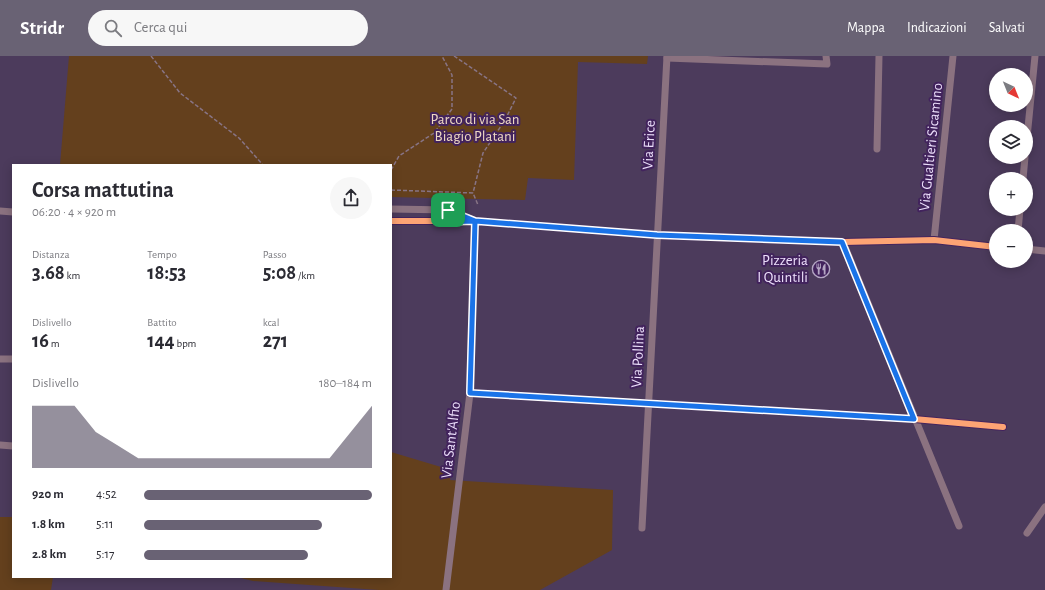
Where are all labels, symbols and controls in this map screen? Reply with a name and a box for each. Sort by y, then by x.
search box [88,10,368,46]
icon: search [102,17,124,39]
text: Stridr [20,19,64,38]
text: Cerca qui [134,20,187,35]
text: Mappa [847,21,885,35]
text: Indicazioni [907,21,967,35]
text: Salvati [989,21,1025,35]
north arrow [989,68,1033,112]
map controls [989,68,1033,268]
street label: Via Gualtieri Sicamino [917,82,945,212]
park label: Parco di via San Biagio Platani [430,112,520,144]
street label: Via Erice [640,120,658,170]
button: layers [989,120,1033,164]
button: + [989,172,1033,216]
button: share [330,177,372,219]
text: Corsa mattutina [32,179,174,201]
pin [431,193,465,227]
icon: arrive [437,199,459,221]
text: 06:20 · 4 × 920 m [32,206,116,219]
button: − [989,224,1033,268]
text: Distanza [32,249,70,260]
text: Tempo [147,249,177,260]
text: Passo [263,249,287,260]
place label: Pizzeria I Quintili [757,253,808,285]
restaurant icon: Pizzeria I Quintili [811,259,831,279]
text: 3.68 [32,263,65,283]
text: 18:53 [147,263,186,283]
text: 5:08 [263,263,296,283]
text: km [65,270,80,281]
text: /km [296,270,315,281]
text: Dislivello [32,317,72,328]
text: Battito [147,317,177,328]
text: kcal [263,317,279,328]
street label: Via Pollina [629,326,647,388]
text: 16 [32,331,49,351]
text: 144 [147,331,175,351]
text: 271 [263,331,288,351]
text: m [49,338,60,349]
text: bpm [175,338,196,349]
text: Dislivello [32,377,79,390]
text: 180–184 m [319,377,372,390]
street label: Via Sant'Alfio [439,401,463,479]
text: 920 m [32,488,64,501]
text: 4:52 [96,488,117,501]
text: 1.8 km [32,518,65,531]
text: 5:11 [96,518,113,531]
text: 2.8 km [32,548,66,561]
text: 5:17 [96,548,114,561]

